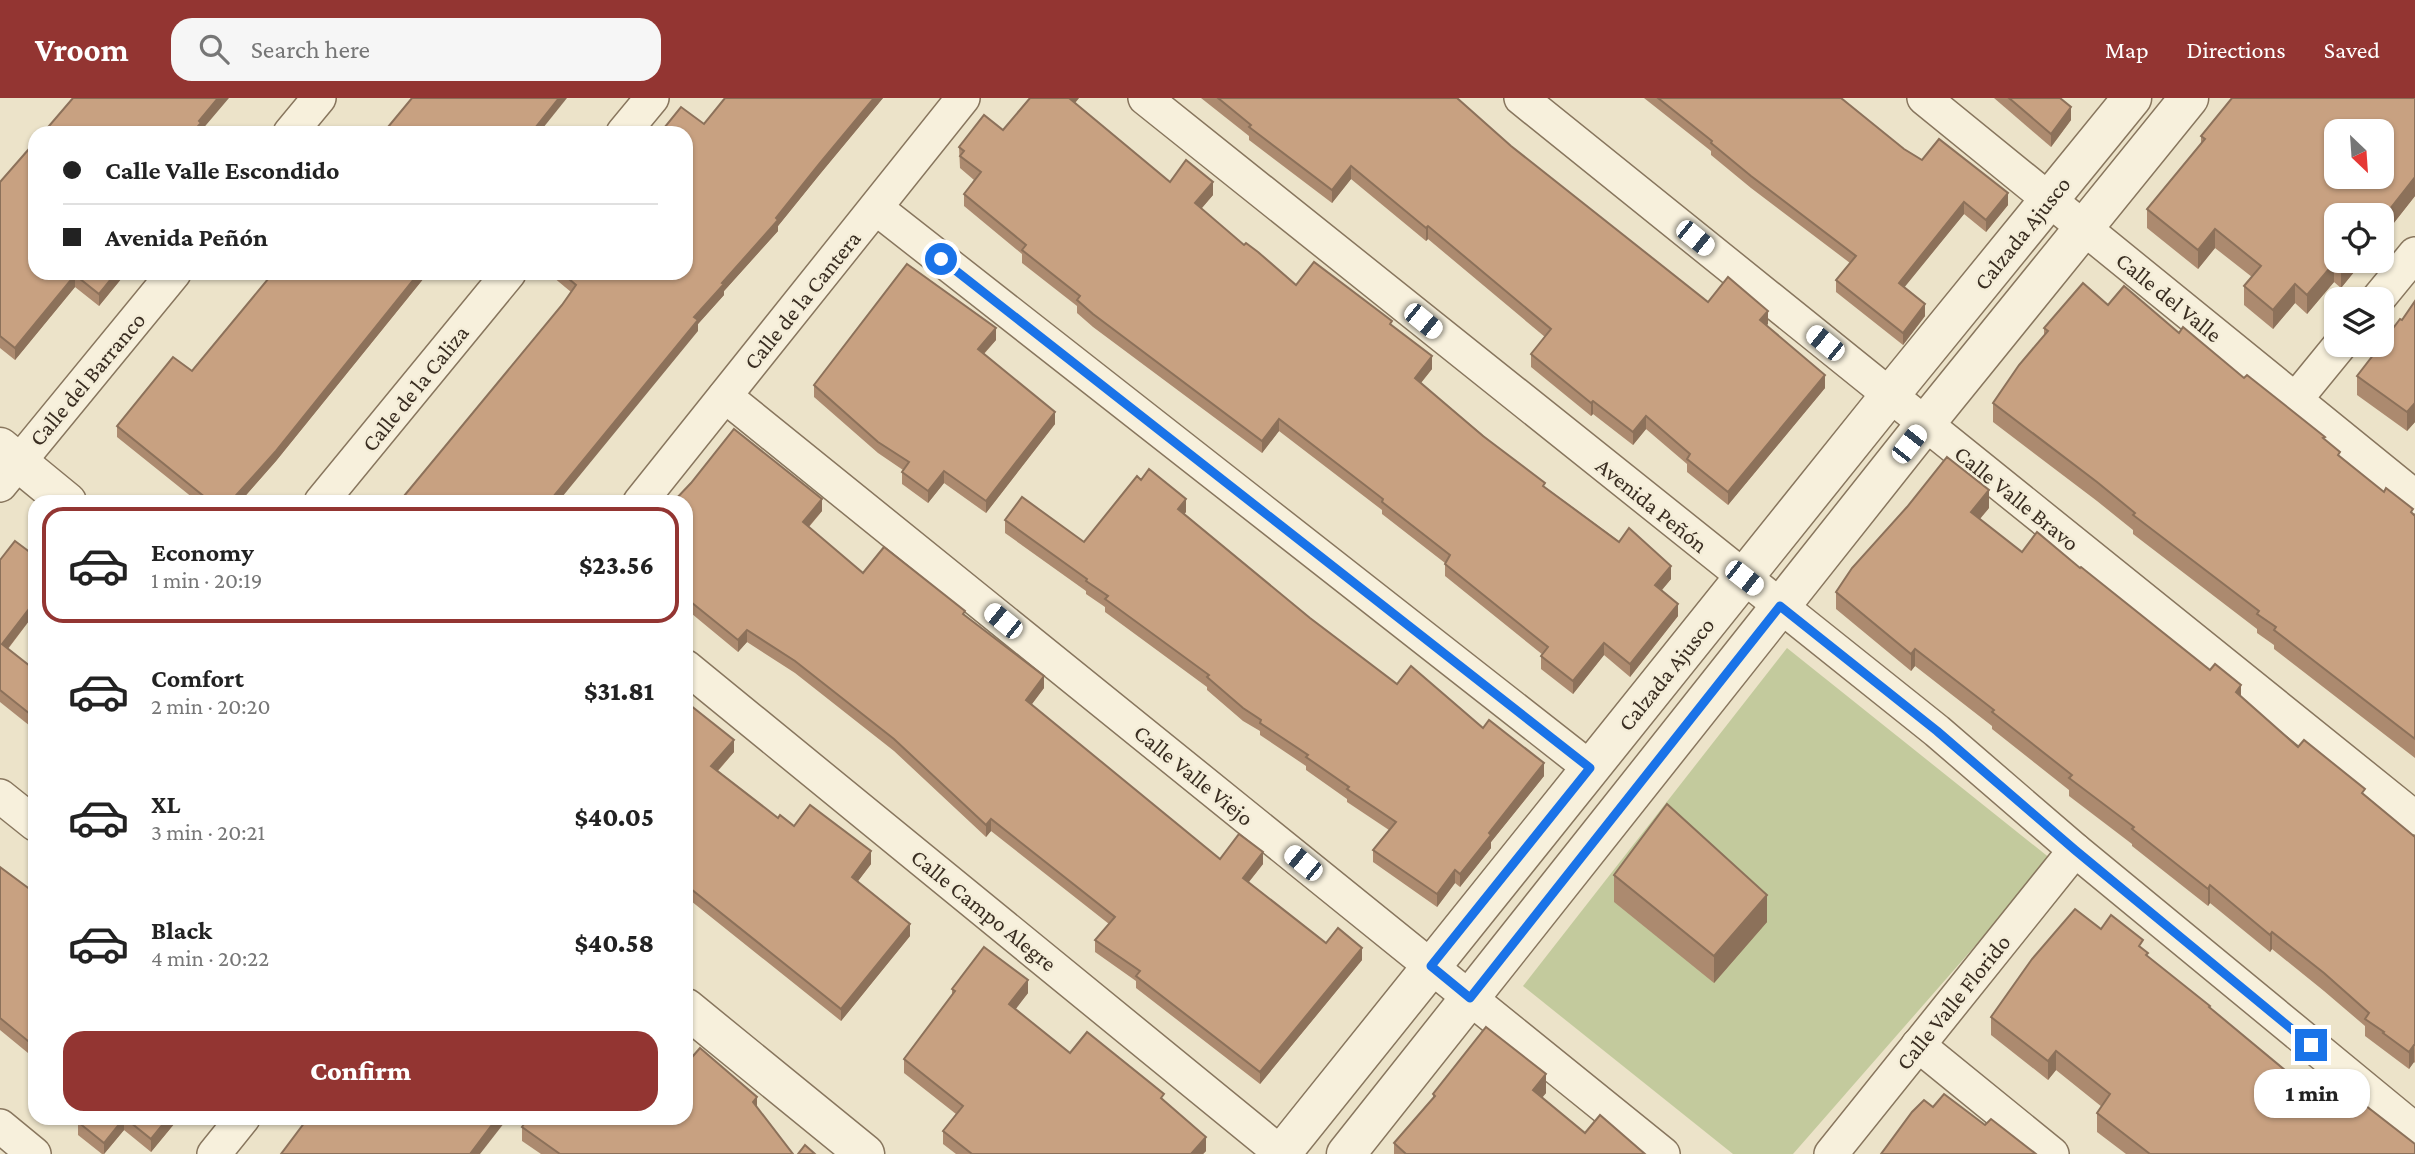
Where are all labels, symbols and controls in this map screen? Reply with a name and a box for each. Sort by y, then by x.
search box [171,18,661,81]
icon: search [195,30,233,68]
text: Vroom [35,31,129,68]
text: Search here [251,35,370,64]
text: Map [2105,36,2149,63]
text: Directions [2187,36,2286,63]
text: Saved [2324,36,2380,63]
north arrow [2324,119,2394,189]
map controls [2324,119,2394,357]
text: Calle Valle Escondido [105,156,340,185]
street label: Calzada Ajusco [1968,171,2076,295]
button: locate [2324,203,2394,273]
car [1673,217,1718,259]
text: Avenida Peñón [105,223,268,252]
street label: Calle de la Cantera [738,225,866,374]
route start [925,243,957,275]
street label: Calle del Valle [2111,247,2227,347]
button: layers [2324,287,2394,357]
car [1401,300,1446,342]
street label: Calle del Barranco [24,307,150,451]
street label: Calle de la Caliza [356,319,474,456]
car [1803,322,1848,364]
car [1888,421,1931,467]
street label: Calle Valle Bravo [1950,440,2084,556]
street label: Avenida Peñón [1591,452,1713,558]
icon: car [67,534,130,597]
text: Economy [151,538,254,567]
text: $23.56 [579,551,654,580]
car [1721,557,1768,599]
text: 1 min · 20:19 [151,567,263,593]
car [981,600,1026,642]
street label: Calzada Ajusco [1612,612,1720,736]
icon: car [67,660,130,723]
text: Comfort [151,664,244,693]
text: $31.81 [584,677,654,706]
text: 2 min · 20:20 [151,693,270,719]
street label: Calle Valle Viejo [1129,719,1259,831]
icon: car [67,786,130,849]
text: XL [151,790,180,819]
text: $40.05 [574,803,654,832]
text: 3 min · 20:21 [151,819,265,845]
car [1281,842,1326,884]
street label: Calle Campo Alegre [906,844,1062,976]
icon: car [67,912,130,975]
text: Black [151,916,212,945]
text: $40.58 [574,929,654,958]
street label: Calle Valle Florido [1891,929,2015,1075]
text: 4 min · 20:22 [151,945,269,971]
route end [2295,1029,2327,1061]
button: Confirm [63,1031,658,1111]
callout: 1 min [2253,1070,2369,1118]
text: 1 min [2285,1080,2339,1106]

